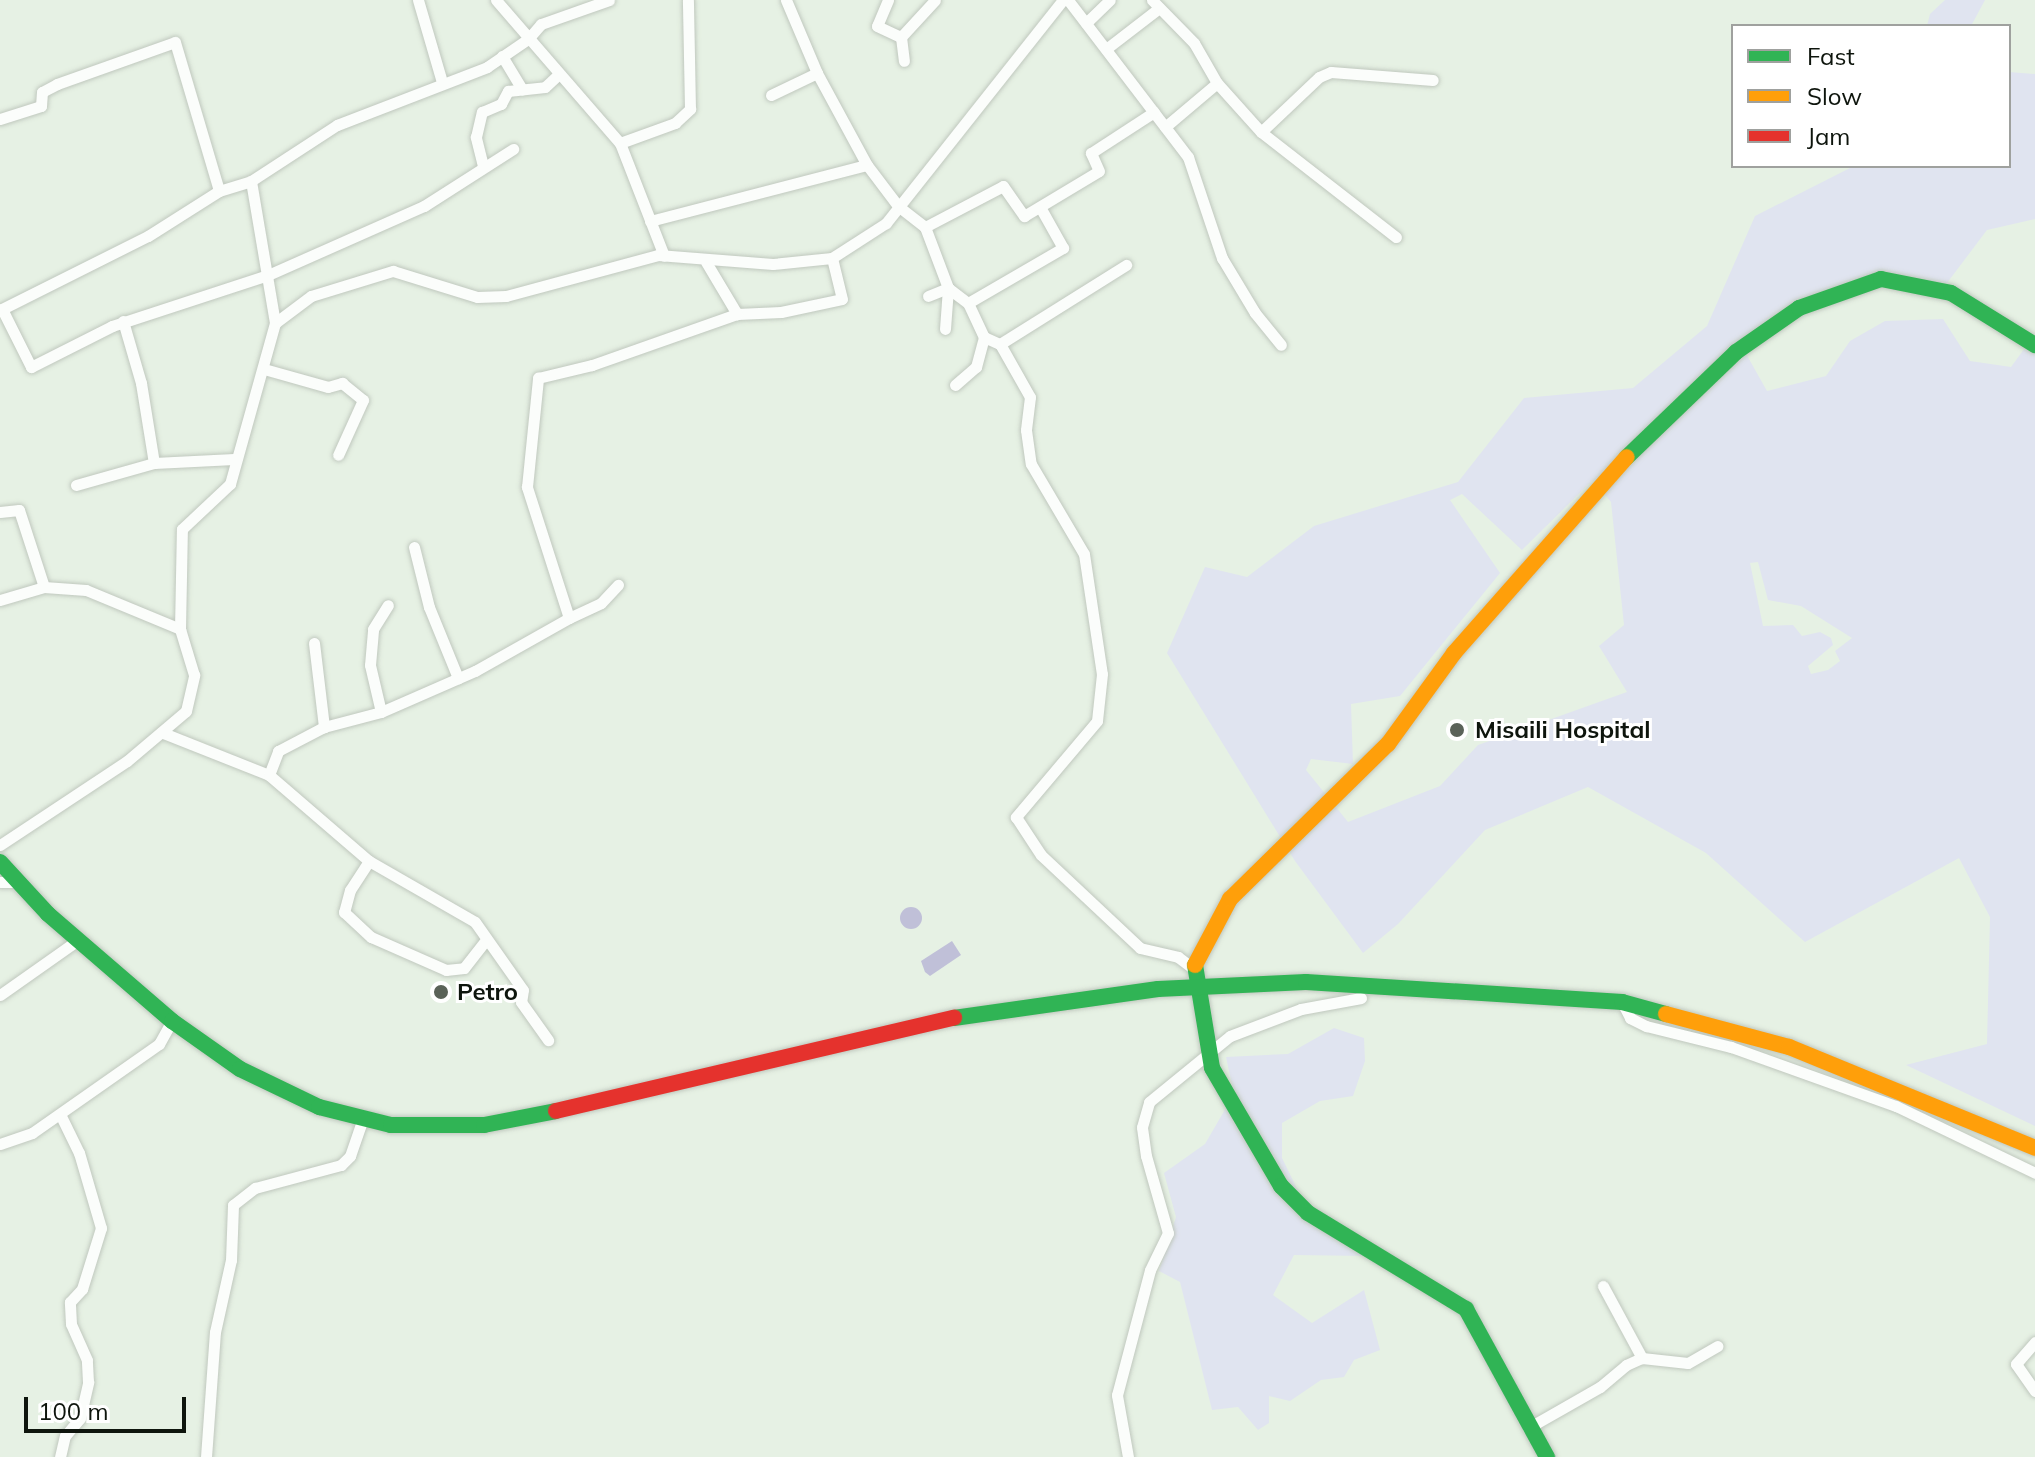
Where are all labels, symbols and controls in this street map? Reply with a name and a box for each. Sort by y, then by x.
legend [1731,24,2011,168]
text: Fast [1807,41,1855,71]
text: Slow [1807,81,1862,111]
text: Jam [1807,121,1850,151]
place label: Misaili Hospital [1475,716,1651,744]
marker: Misaili Hospital [1446,719,1468,741]
place label: Petro [457,978,518,1006]
marker: Petro [432,983,450,1001]
scale bar [28,1381,190,1431]
text: 100 m [38,1396,109,1426]

